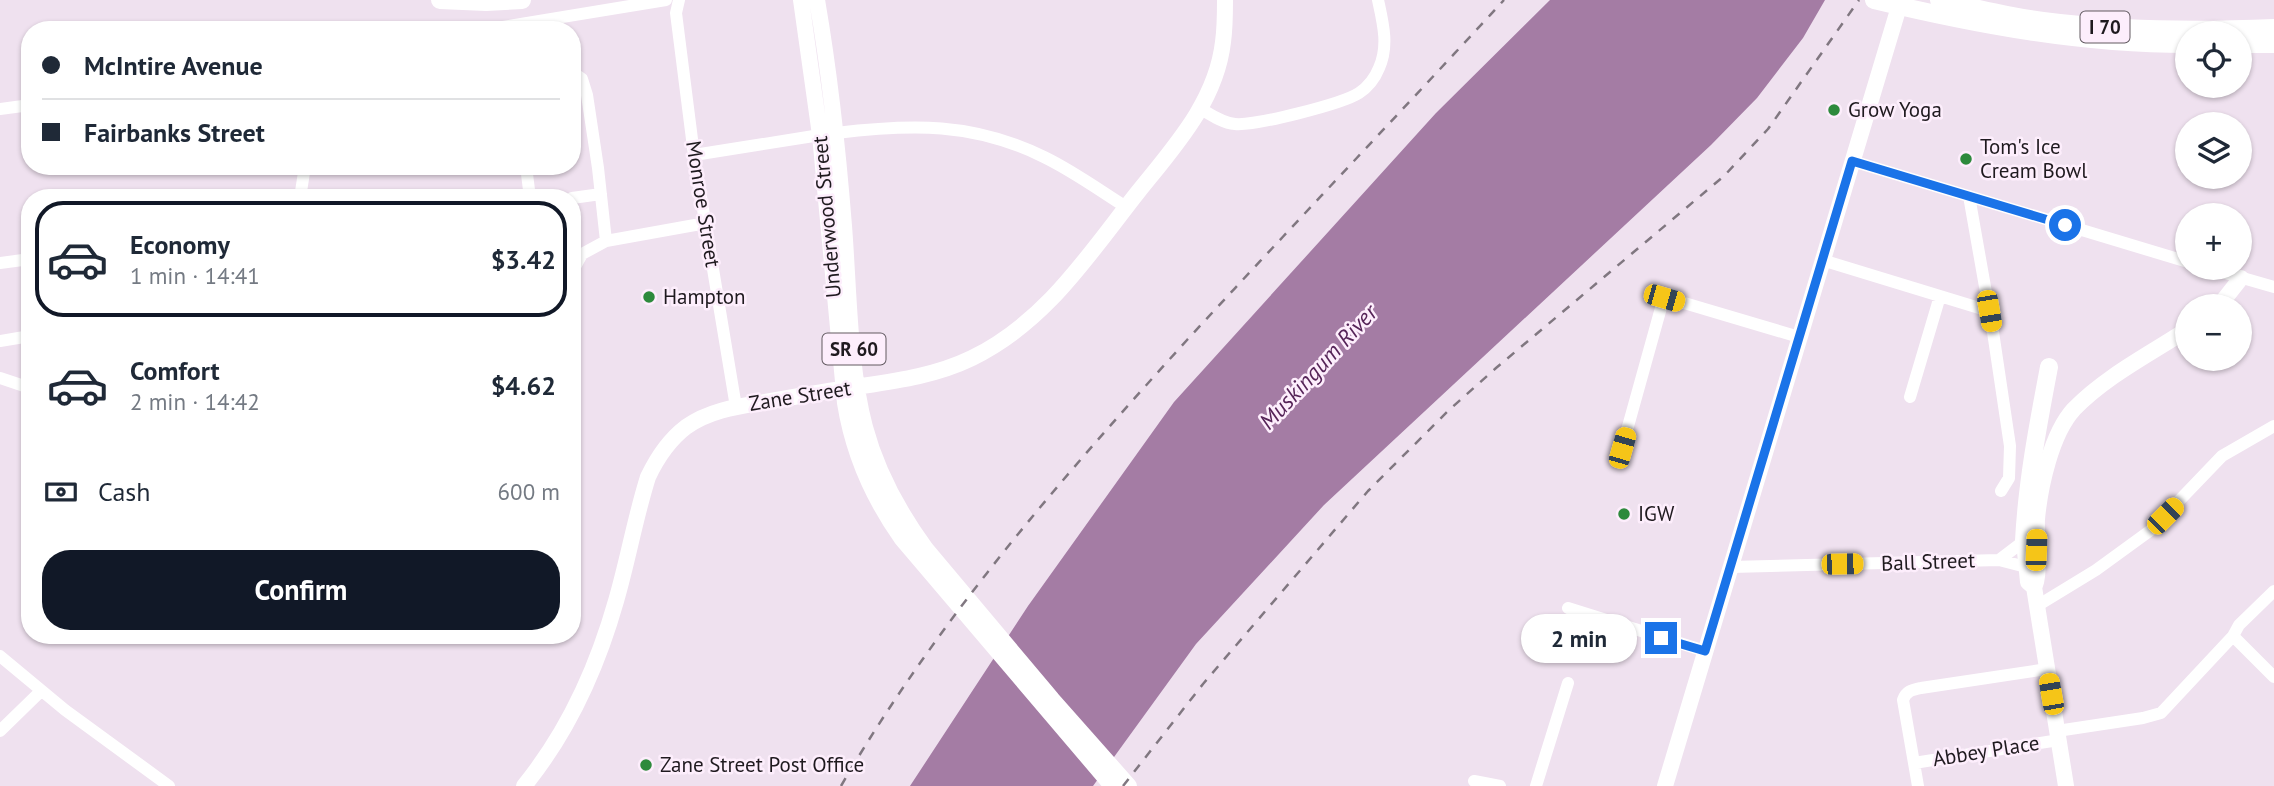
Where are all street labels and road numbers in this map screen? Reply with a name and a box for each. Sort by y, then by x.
road number: I 70 [2080,12,2130,42]
street label: Underwood Street [806,135,847,299]
street label: Monroe Street [680,139,727,269]
road number: SR 60 [822,334,886,364]
street label: Zane Street [747,374,853,417]
street label: Ball Street [1880,546,1976,577]
street label: Abbey Place [1931,729,2041,772]

